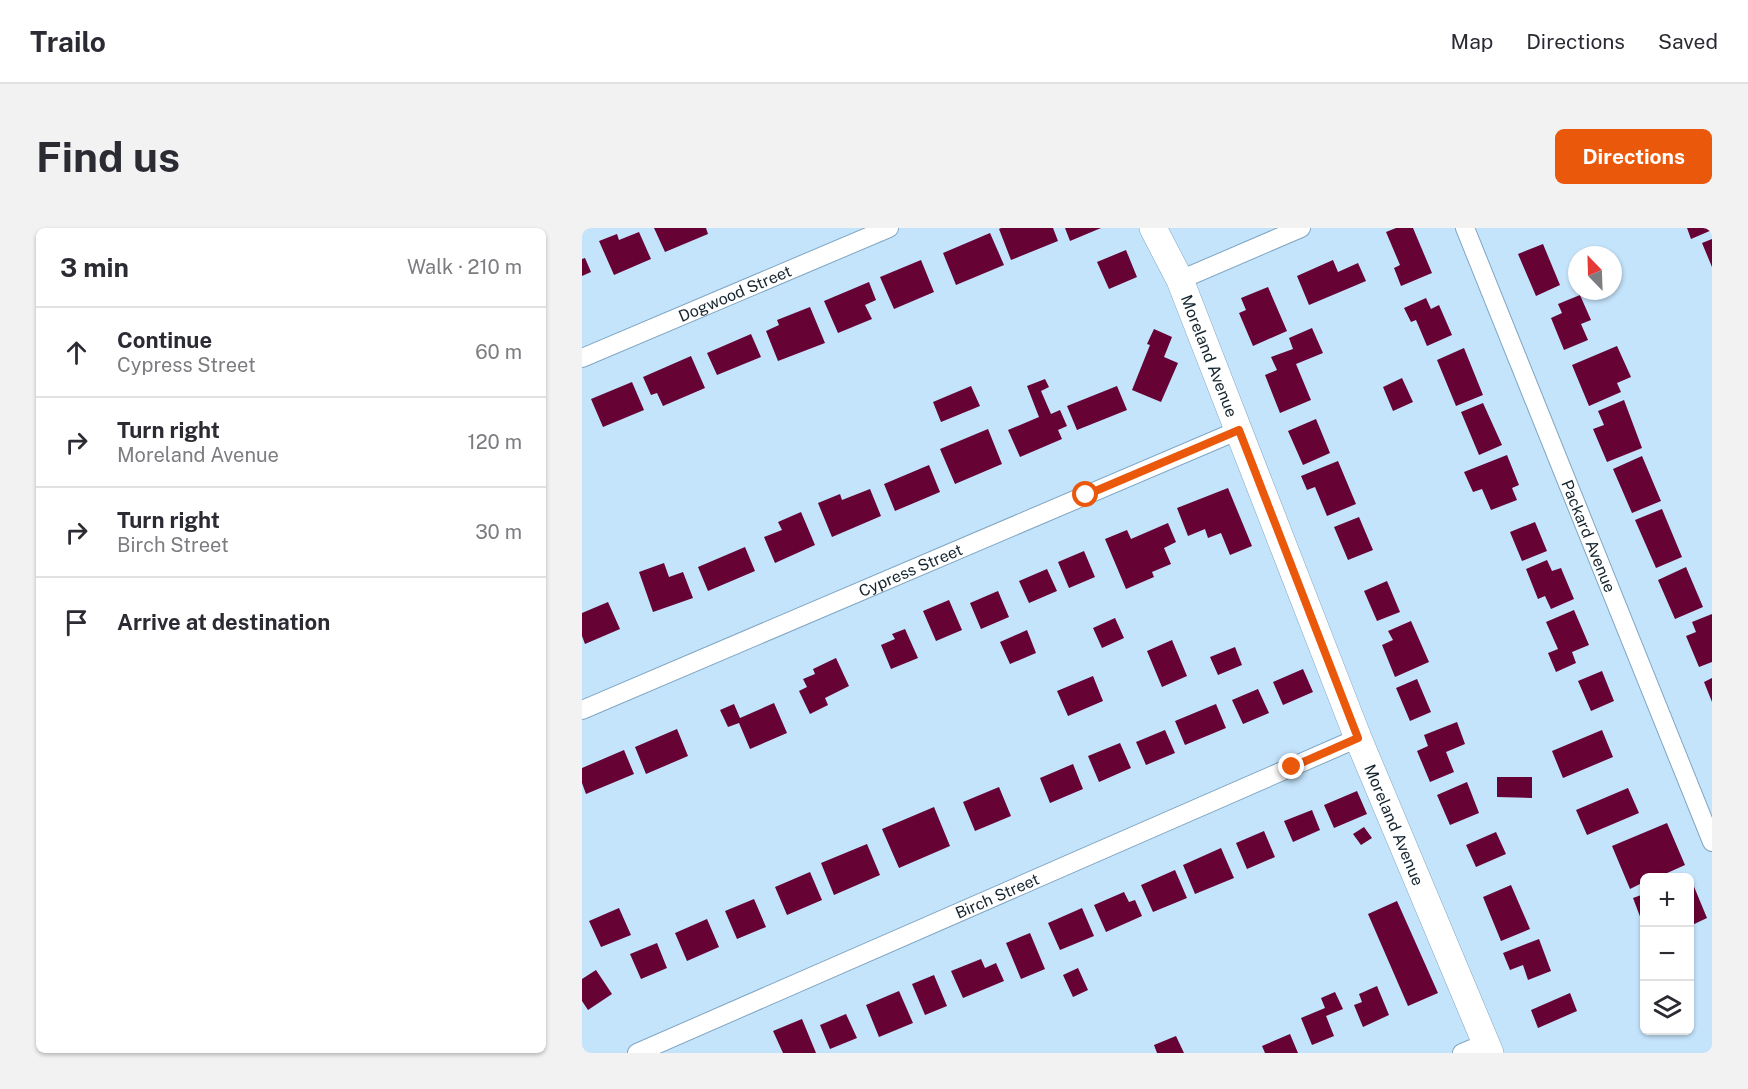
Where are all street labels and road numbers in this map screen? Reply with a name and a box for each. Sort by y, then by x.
street label: Dogwood Street [676,261,794,326]
street label: Moreland Avenue [1177,292,1241,420]
street label: Packard Avenue [1557,477,1620,595]
street label: Cypress Street [856,540,965,601]
street label: Moreland Avenue [1360,761,1428,888]
street label: Birch Street [953,870,1042,923]

